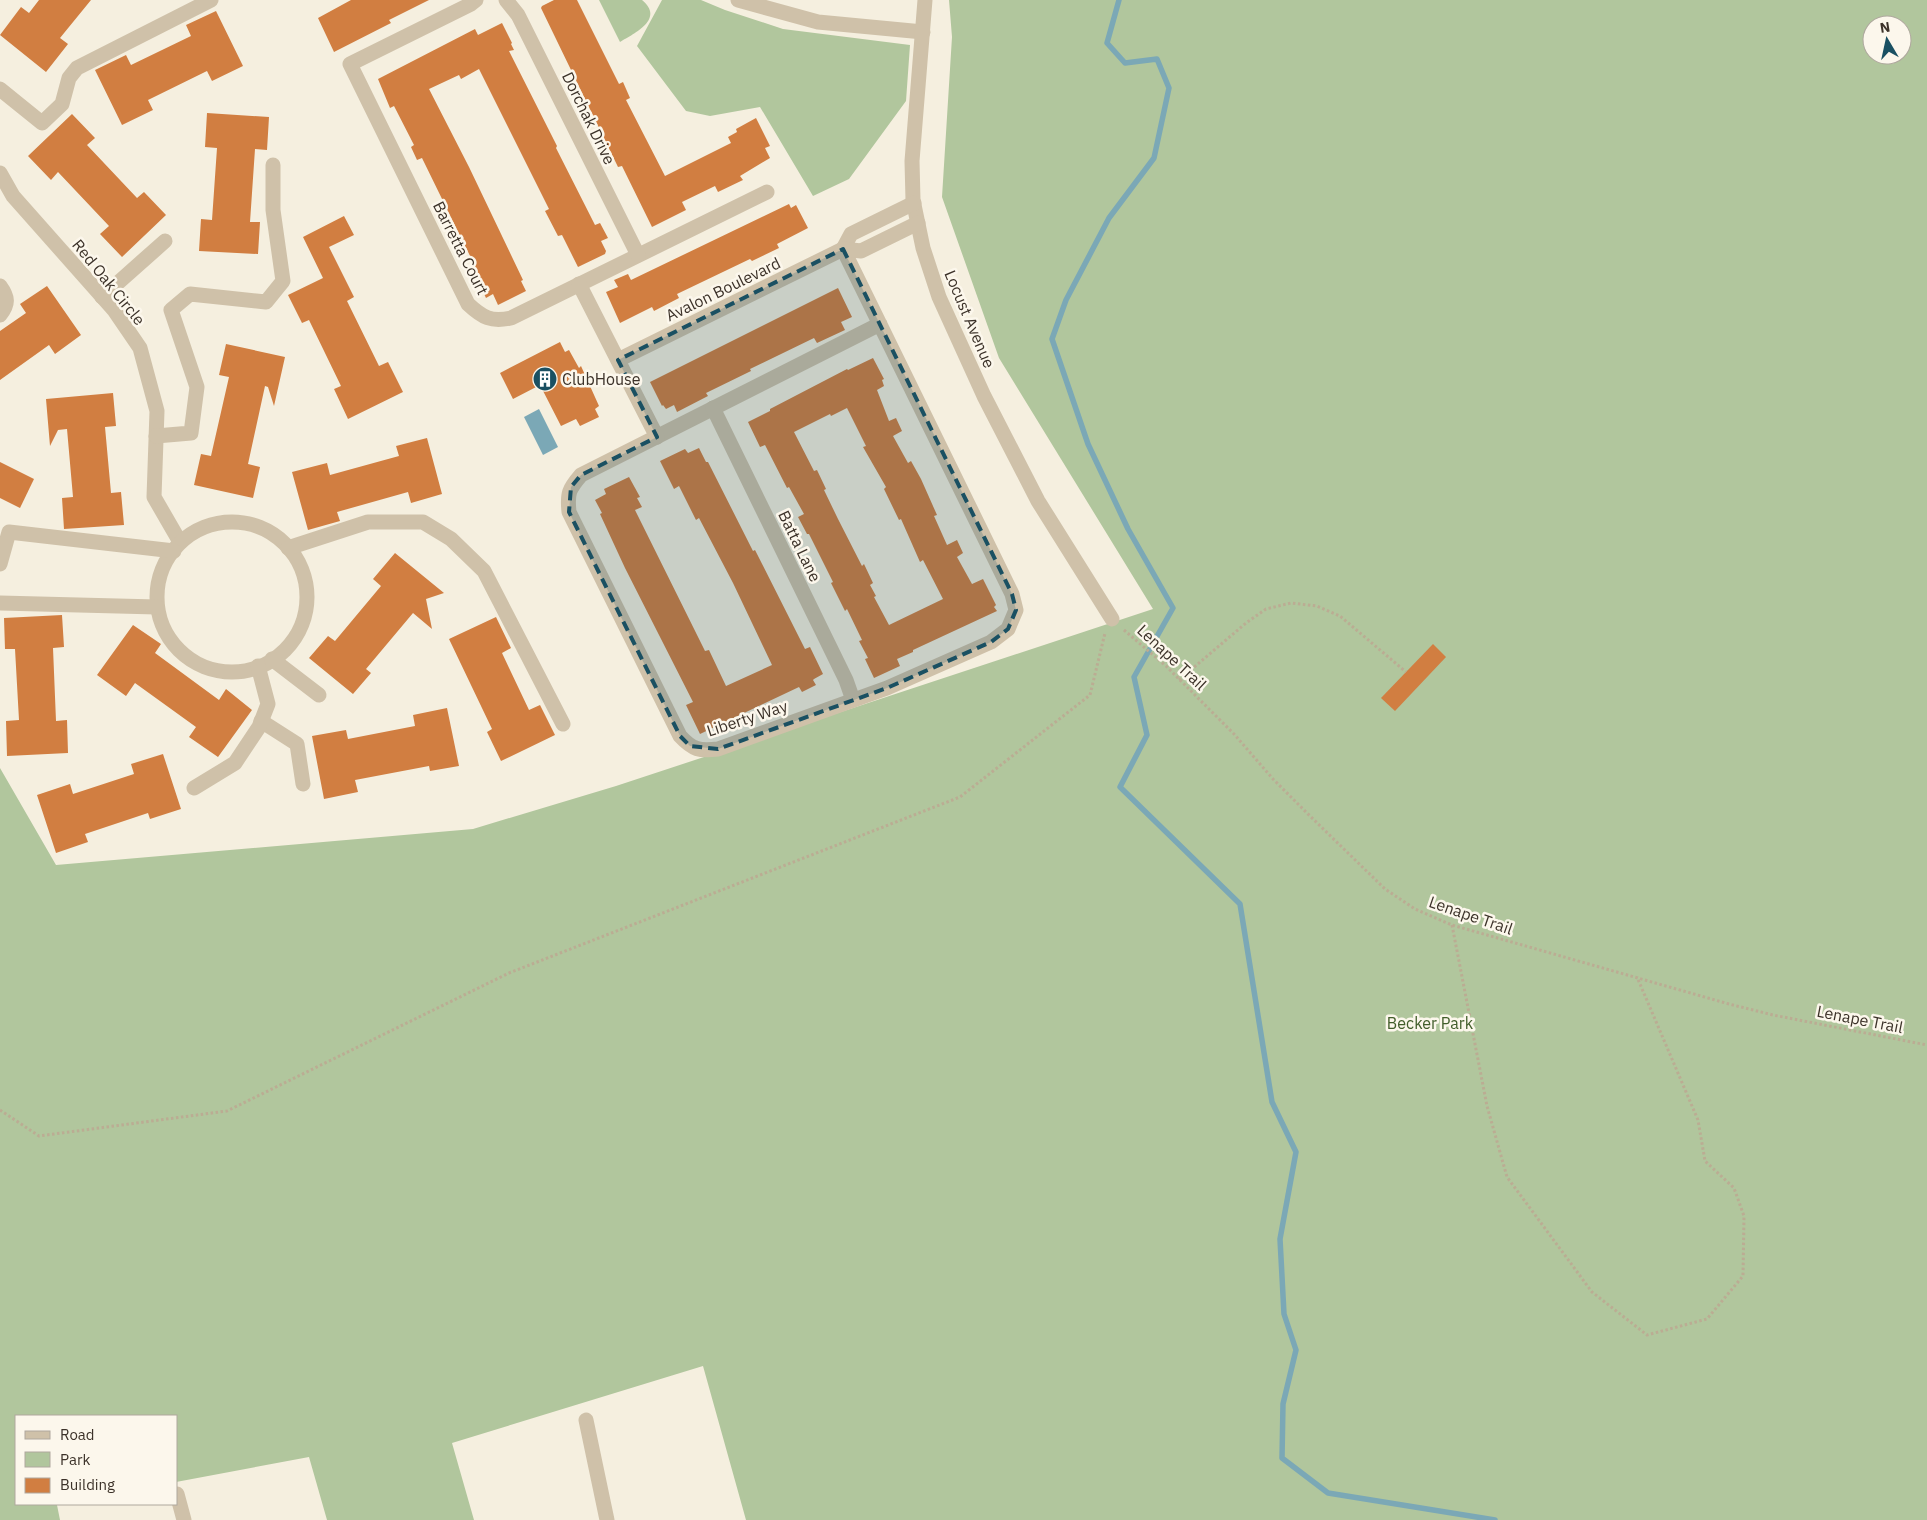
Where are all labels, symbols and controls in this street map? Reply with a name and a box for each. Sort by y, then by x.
north arrow [1862,15,1912,65]
text: N [1879,17,1891,37]
street label: Dorchak Drive [558,68,620,168]
street label: Barretta Court [429,198,493,298]
street label: Red Oak Circle [68,235,150,329]
street label: Avalon Boulevard [662,253,784,325]
street label: Locust Avenue [940,267,1000,371]
building icon: ClubHouse [532,366,558,392]
place label: ClubHouse [562,369,641,389]
street label: Batta Lane [774,507,826,585]
street label: Lenape Trail [1133,620,1211,694]
street label: Liberty Way [704,696,790,740]
street label: Lenape Trail [1426,891,1516,939]
street label: Lenape Trail [1815,1001,1905,1037]
park label: Becker Park [1387,1013,1474,1033]
legend [15,1415,178,1505]
text: Road [60,1425,95,1444]
text: Park [60,1450,90,1469]
text: Building [60,1475,115,1494]

